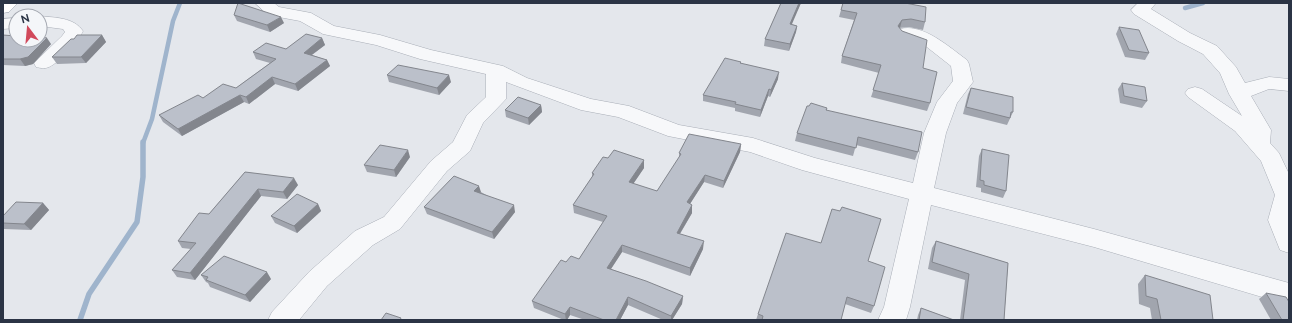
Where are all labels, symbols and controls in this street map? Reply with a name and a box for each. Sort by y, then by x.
north arrow [8,8,48,48]
text: N [20,11,31,26]

